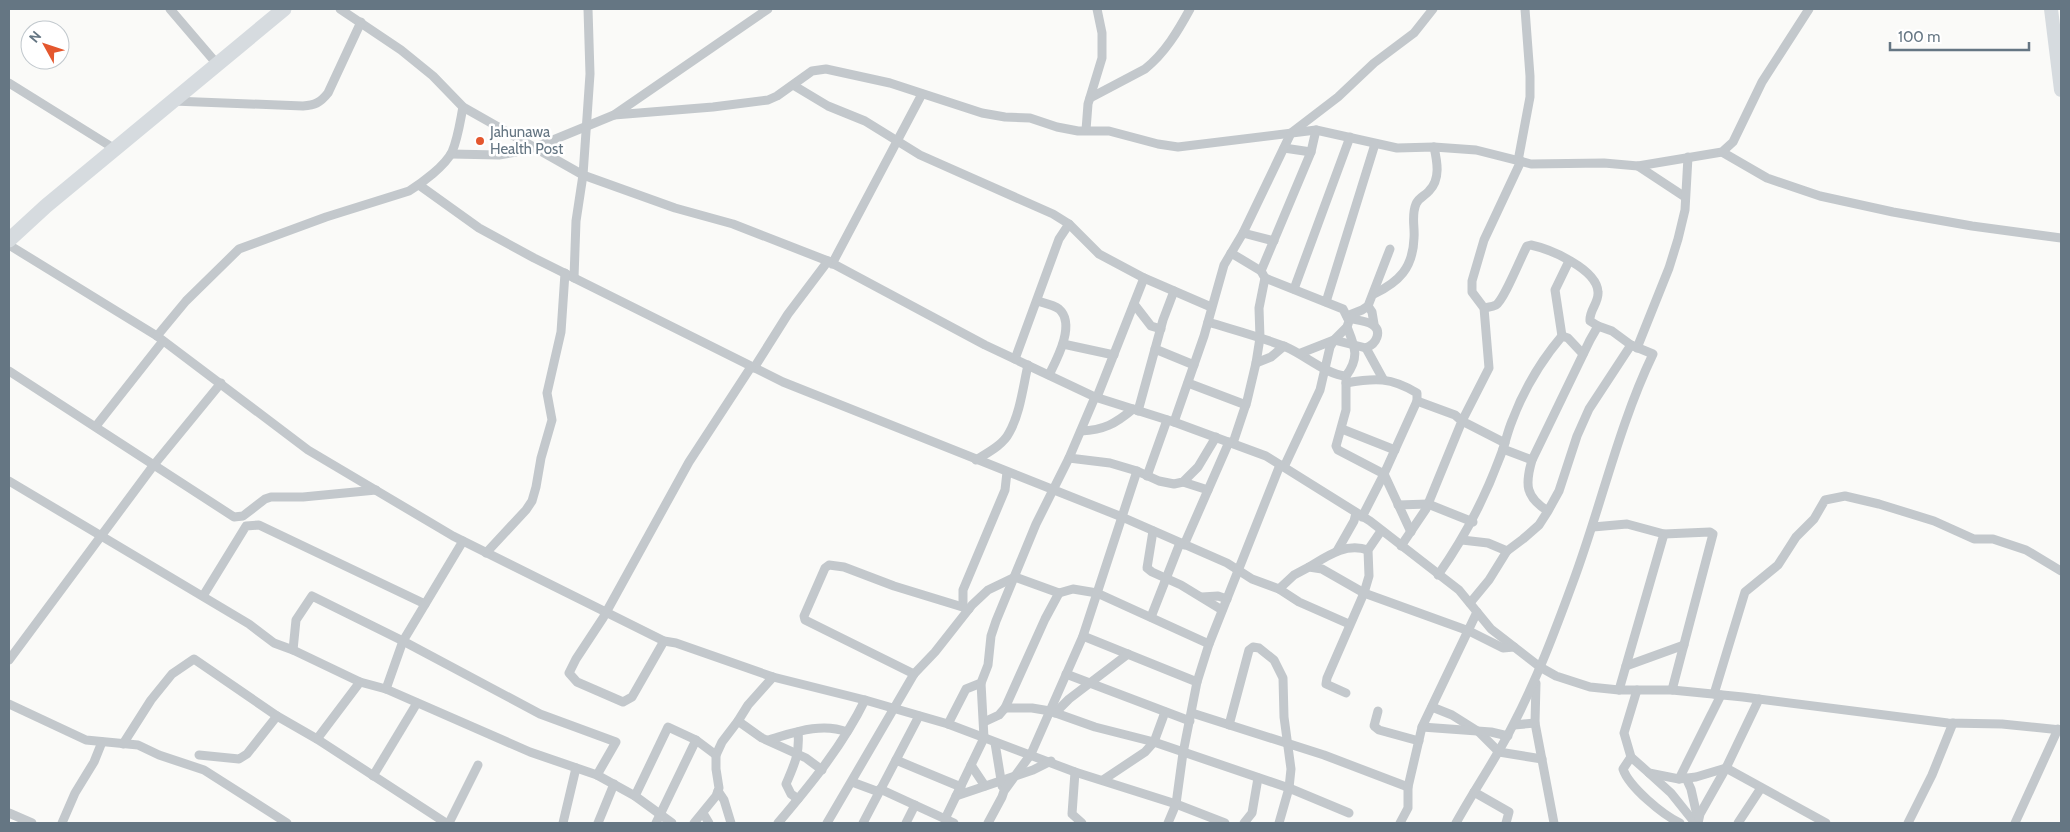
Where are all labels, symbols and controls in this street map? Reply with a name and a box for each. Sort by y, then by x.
north arrow [20,20,70,70]
scale bar [1890,20,2029,52]
text: N [25,27,45,46]
text: 100 m [1898,28,1940,46]
place label: Jahunawa Health Post [489,123,563,158]
marker: Jahunawa Health Post [474,135,486,147]

